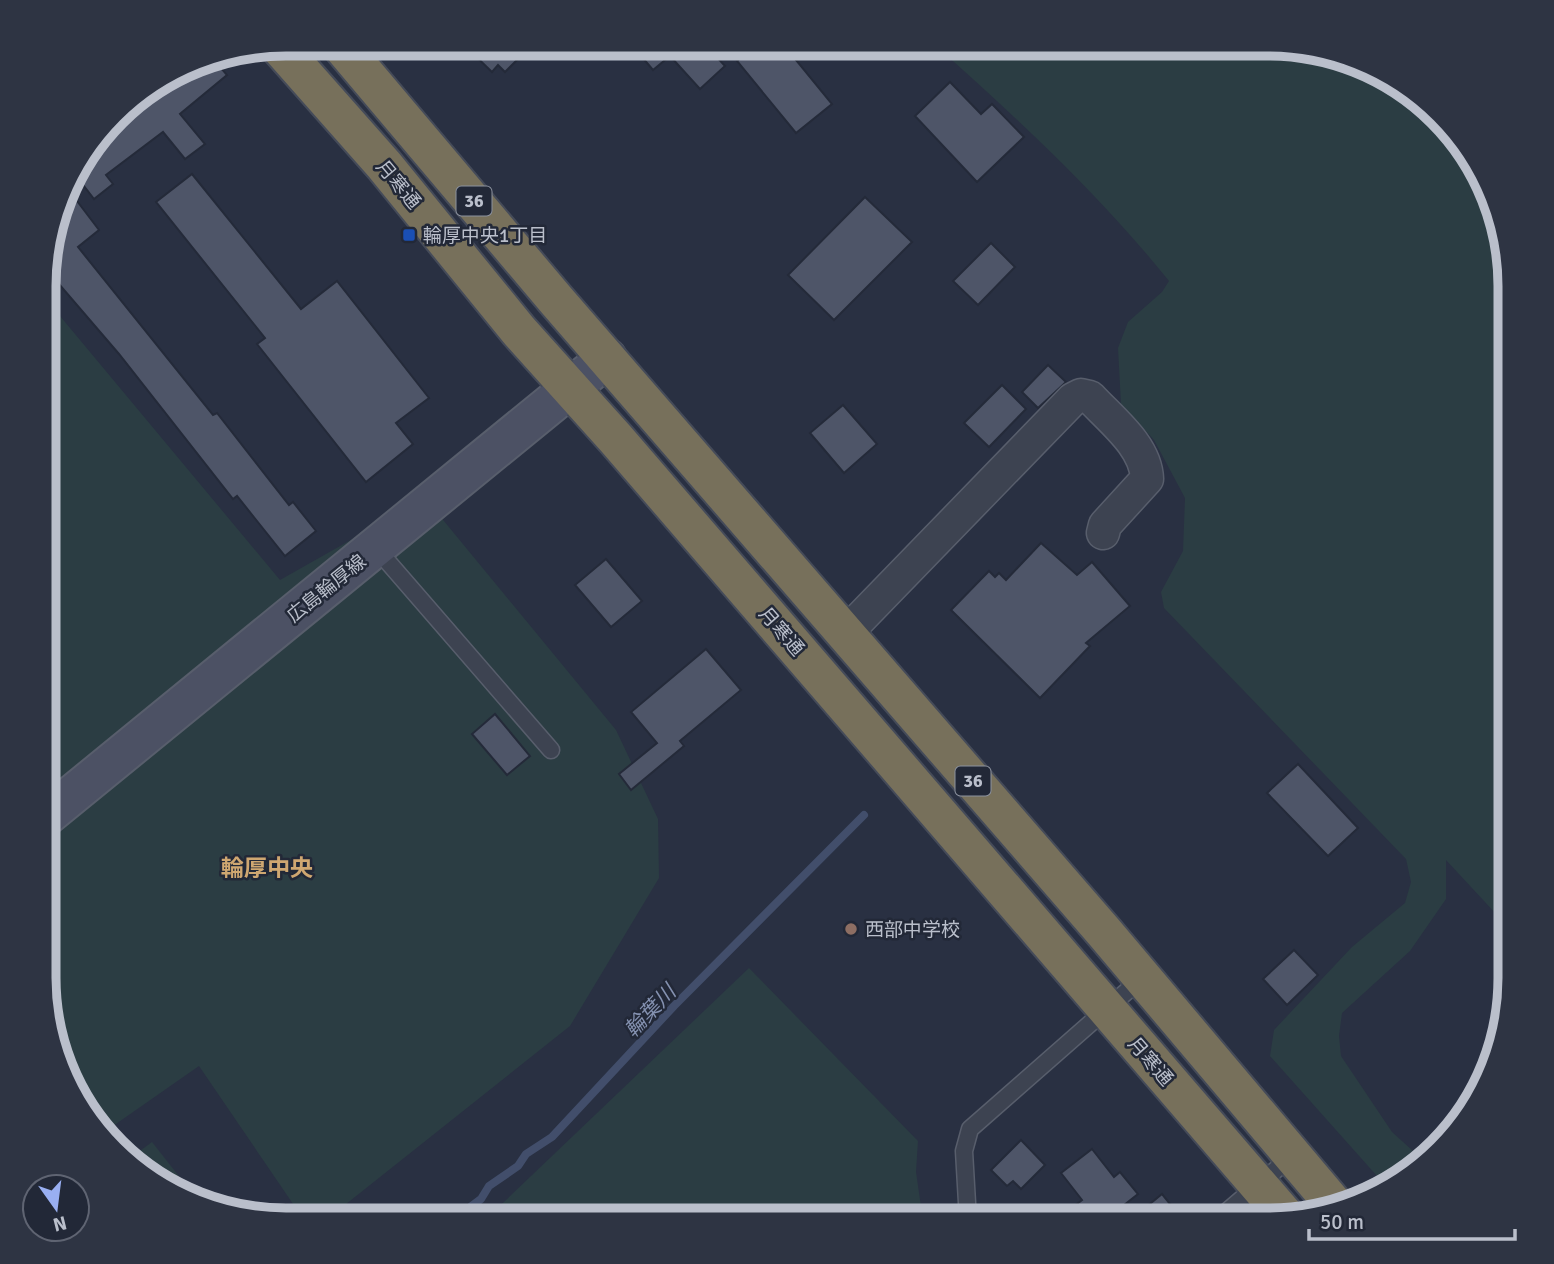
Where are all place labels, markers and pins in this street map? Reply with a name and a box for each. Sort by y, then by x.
place label: 輪厚中央1丁目 [423,224,547,248]
marker: 輪厚中央1丁目 [401,227,417,243]
place label: 西部中学校 [865,918,960,942]
marker: 西部中学校 [843,921,859,937]

